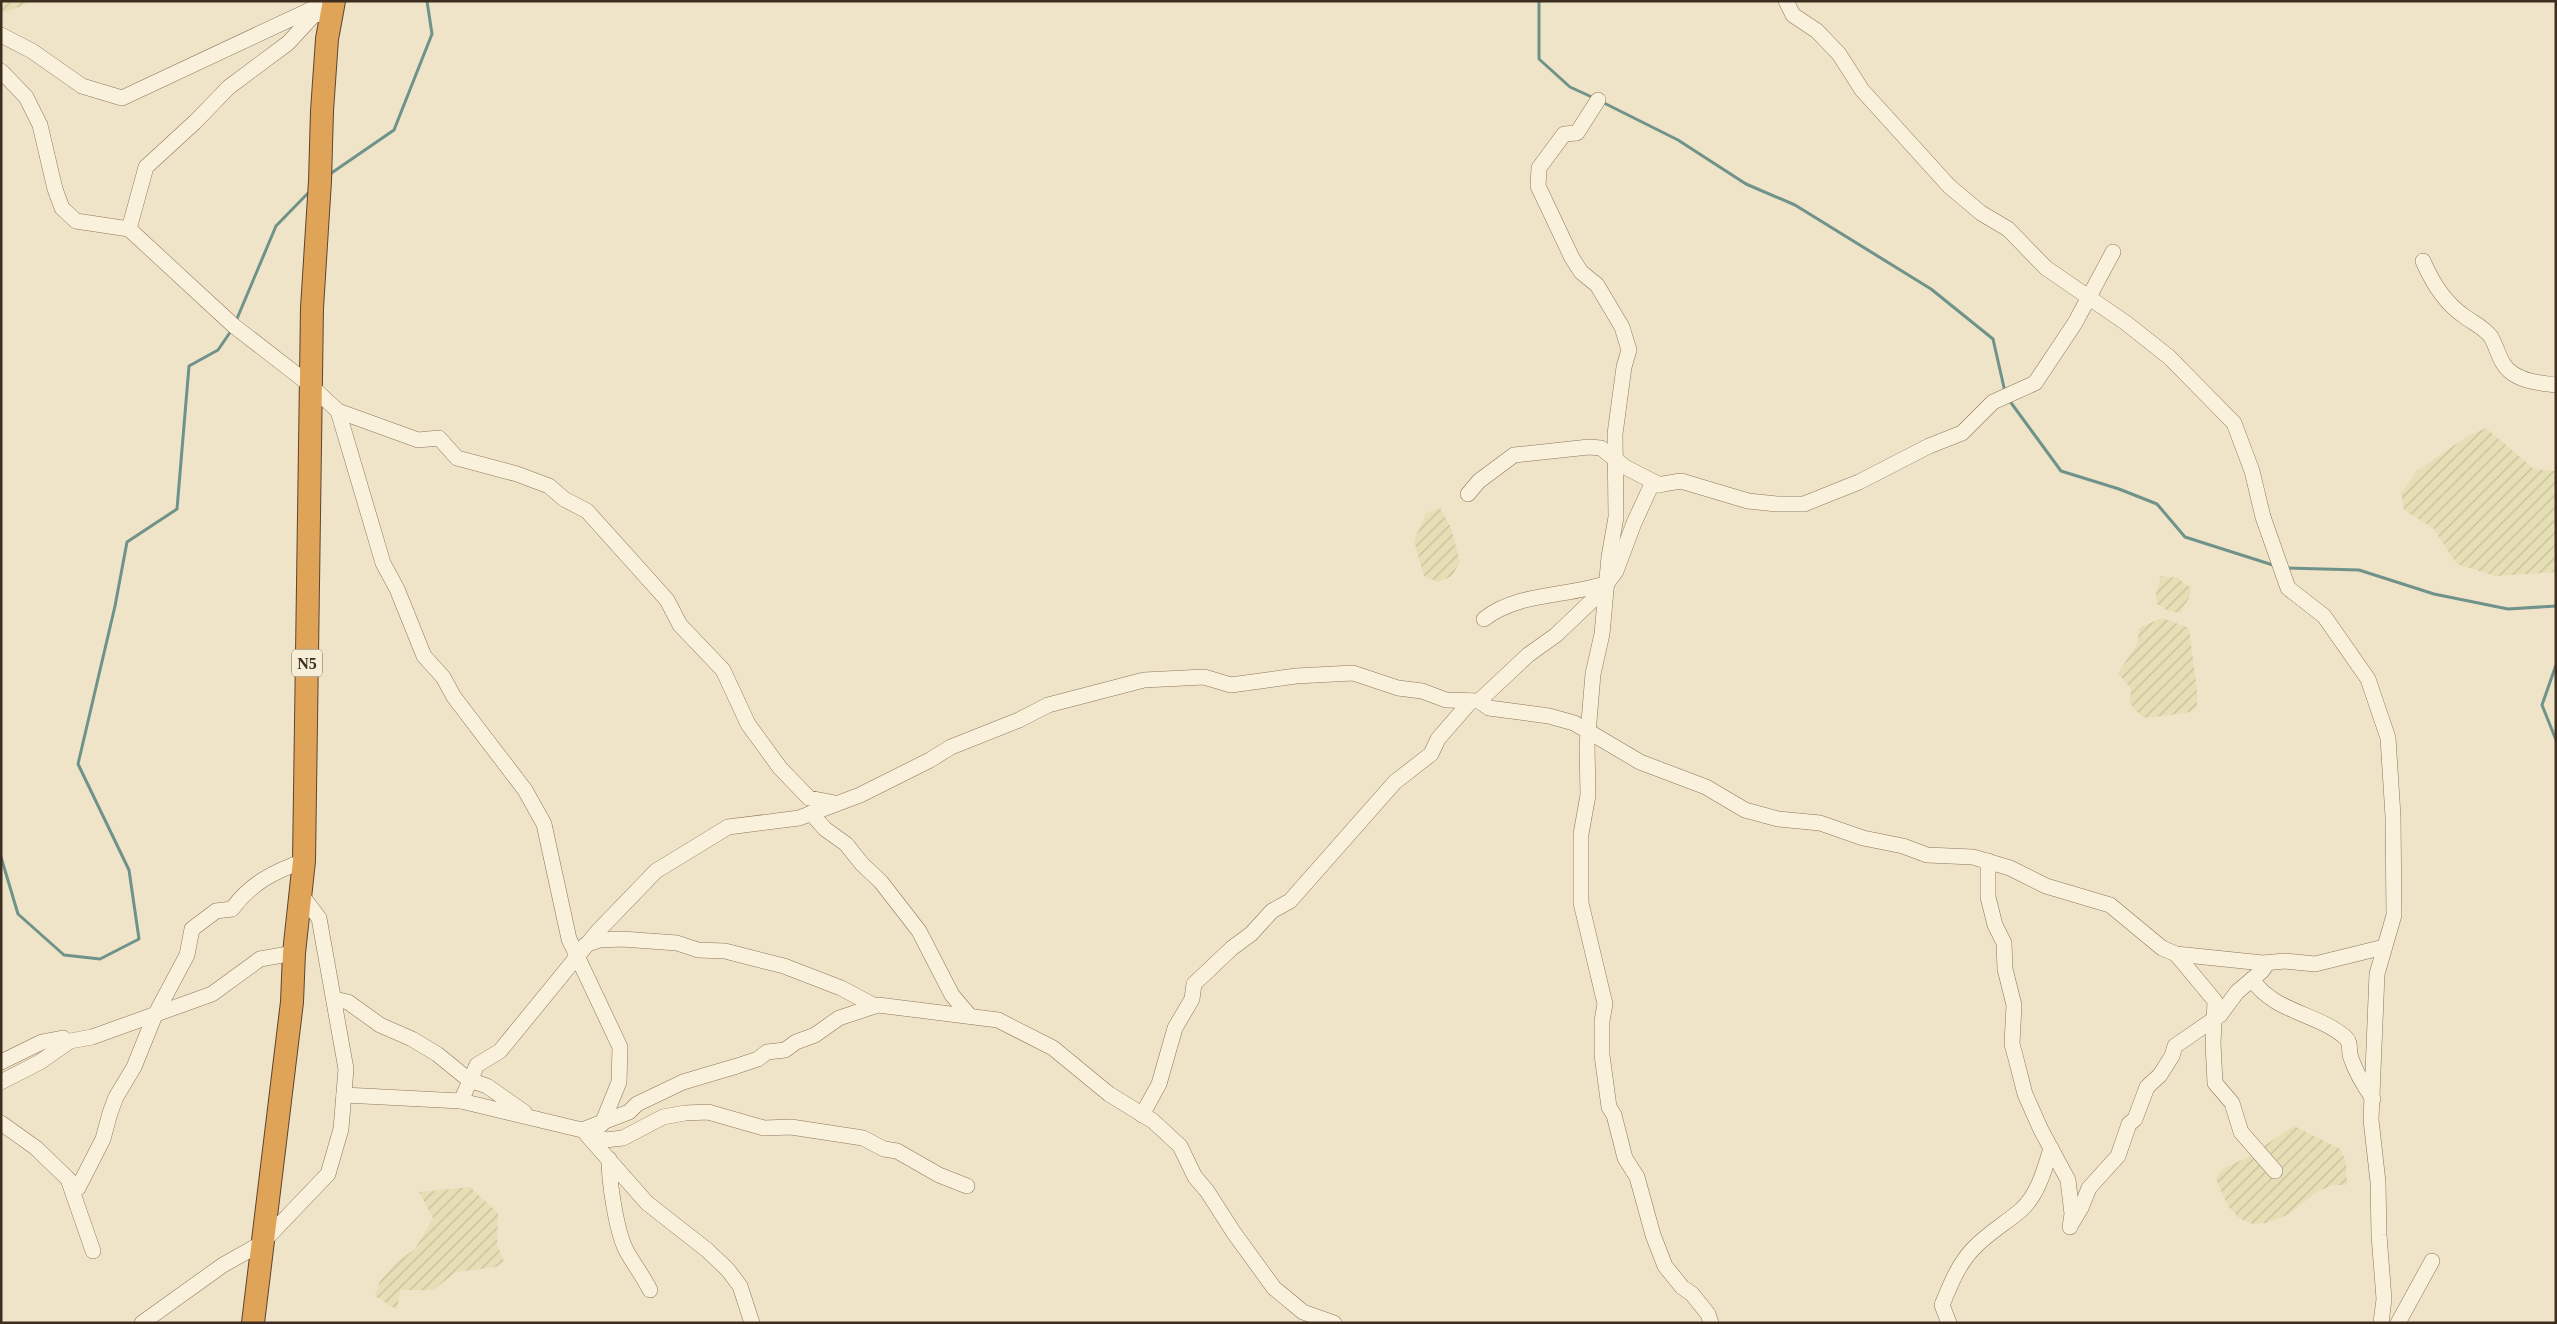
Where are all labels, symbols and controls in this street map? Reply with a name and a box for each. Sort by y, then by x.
road number: N5 [292,650,322,676]

